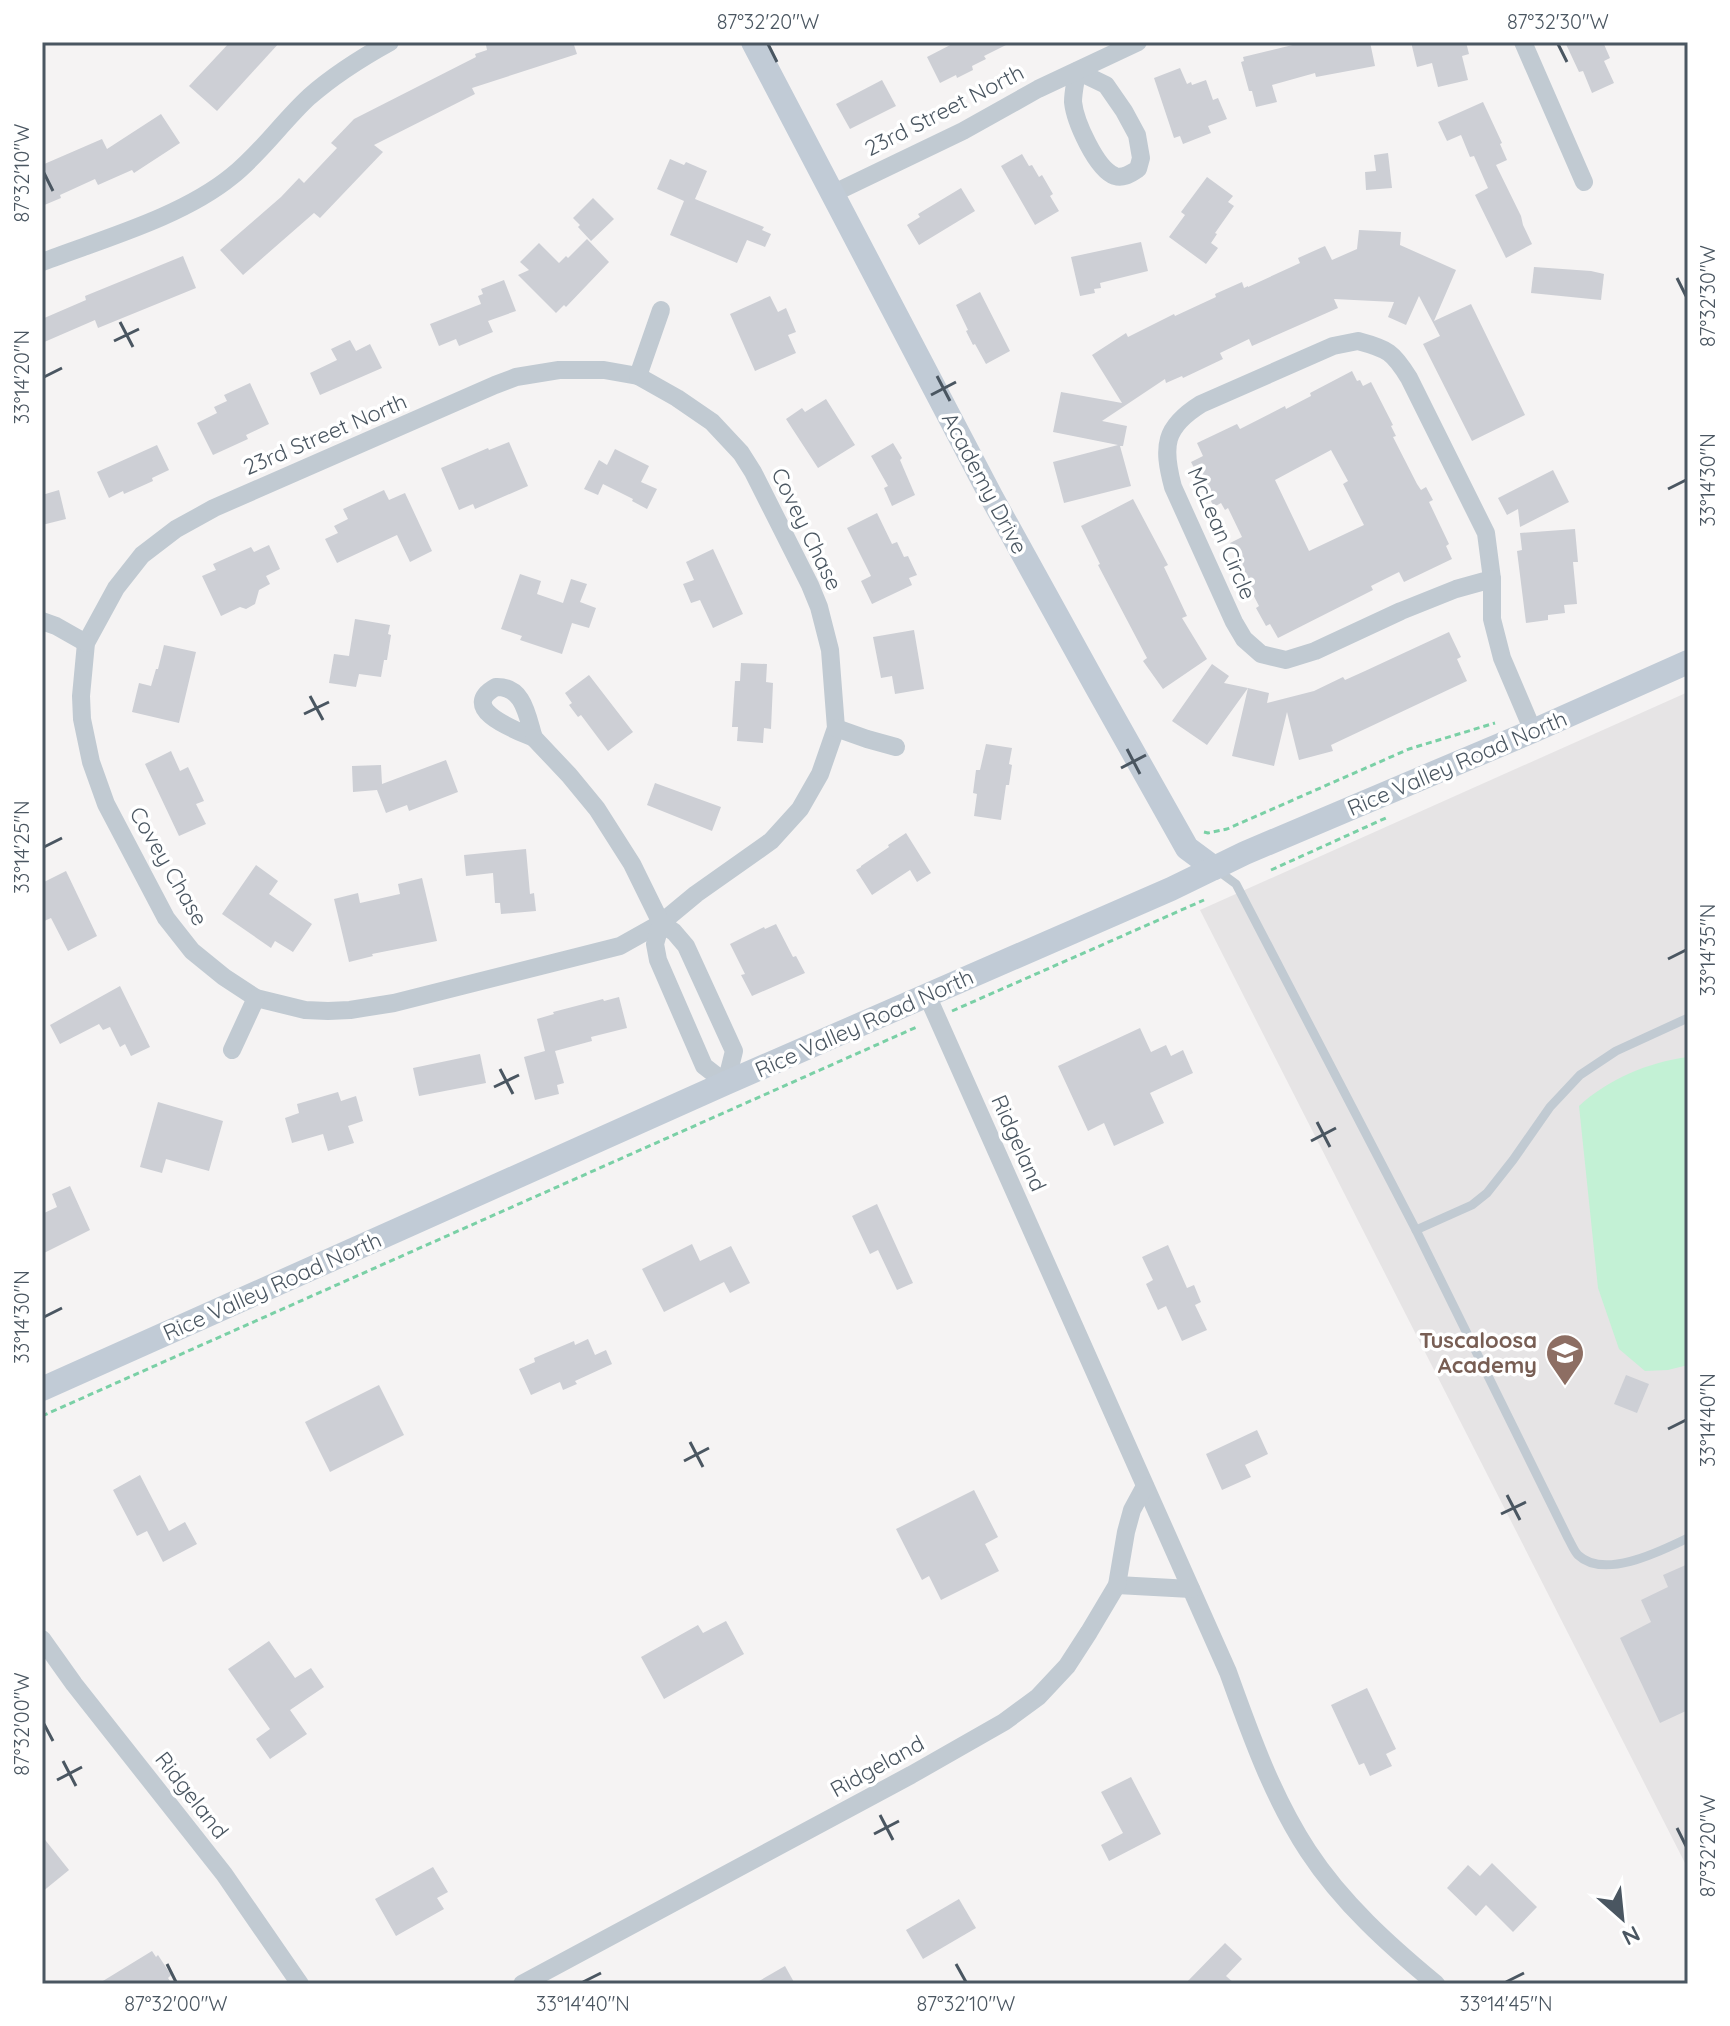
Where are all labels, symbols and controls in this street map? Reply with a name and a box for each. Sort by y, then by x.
text: 87°32'20"W [717,9,819,34]
text: 87°32'30"W [1507,9,1609,34]
street label: 23rd Street North [860,58,1028,162]
text: 87°32'10"W [9,124,34,222]
text: 87°32'30"W [1695,245,1720,347]
text: 33°14'20"N [9,330,34,424]
street label: 23rd Street North [239,387,411,481]
street label: Academy Drive [936,407,1034,559]
text: 33°14'30"N [1695,433,1720,527]
street label: McLean Circle [1181,462,1263,604]
street label: Covey Chase [765,463,849,595]
street label: Rice Valley Road North [1343,704,1571,822]
text: 33°14'25"N [9,800,34,894]
street label: Covey Chase [124,801,214,931]
text: 33°14'35"N [1695,904,1720,996]
street label: Rice Valley Road North [751,962,977,1084]
street label: Ridgeland [985,1090,1053,1196]
street label: Rice Valley Road North [159,1225,385,1347]
text: 33°14'30"N [9,1270,34,1364]
place label: Tuscaloosa Academy [1419,1326,1537,1379]
school or university icon: Tuscaloosa Academy [1544,1332,1586,1387]
text: 33°14'40"N [1695,1373,1720,1467]
text: 87°32'00"W [9,1672,34,1776]
street label: Ridgeland [825,1729,929,1803]
street label: Ridgeland [149,1746,235,1844]
text: 87°32'20"W [1695,1795,1720,1897]
north arrow [1582,1878,1662,1958]
text: N [1618,1920,1645,1952]
text: 87°32'00"W [124,1991,228,2016]
text: 33°14'40"N [536,1991,630,2016]
text: 87°32'10"W [917,1991,1015,2016]
text: 33°14'45"N [1460,1991,1552,2016]

